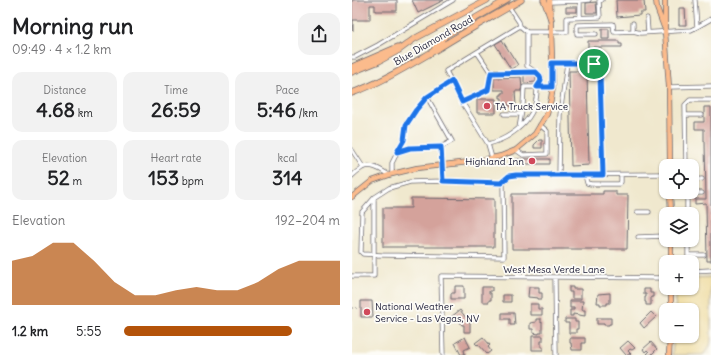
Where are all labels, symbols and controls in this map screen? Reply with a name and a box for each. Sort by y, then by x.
text: Morning run [12,12,134,40]
street label: Blue Diamond Road [391,12,475,68]
button: share [298,13,340,55]
text: 09:49 · 4 × 1.2 km [12,41,111,58]
pin [577,47,611,81]
icon: arrive [583,53,605,75]
text: Distance [43,83,86,97]
text: Time [164,83,188,97]
text: Pace [275,83,299,97]
text: 4.68 [36,97,75,122]
text: 26:59 [151,97,201,122]
text: 5:46 [257,97,296,122]
place label: TA Truck Service [495,100,568,113]
marker: TA Truck Service [482,101,492,111]
text: km [75,106,93,120]
text: /km [296,106,318,120]
text: Elevation [42,151,87,165]
text: Heart rate [150,151,202,165]
text: kcal [277,151,297,165]
place label: Highland Inn [465,155,524,168]
marker: Highland Inn [527,156,537,166]
map controls [659,159,699,343]
button: locate [659,159,699,199]
text: 52 [47,165,70,190]
text: 153 [148,165,179,190]
text: 314 [272,165,303,190]
text: m [70,174,82,188]
text: bpm [179,174,204,188]
button: layers [659,207,699,247]
text: Elevation [12,212,65,229]
text: 192–204 m [275,212,340,229]
button: + [659,255,699,295]
street label: West Mesa Verde Lane [503,263,605,276]
place label: National Weather Service - Las Vegas, NV [375,300,479,325]
button: − [659,303,699,343]
marker: National Weather Service - Las Vegas, NV [362,307,372,317]
text: 1.2 km [12,323,48,340]
text: 5:55 [76,323,101,340]

